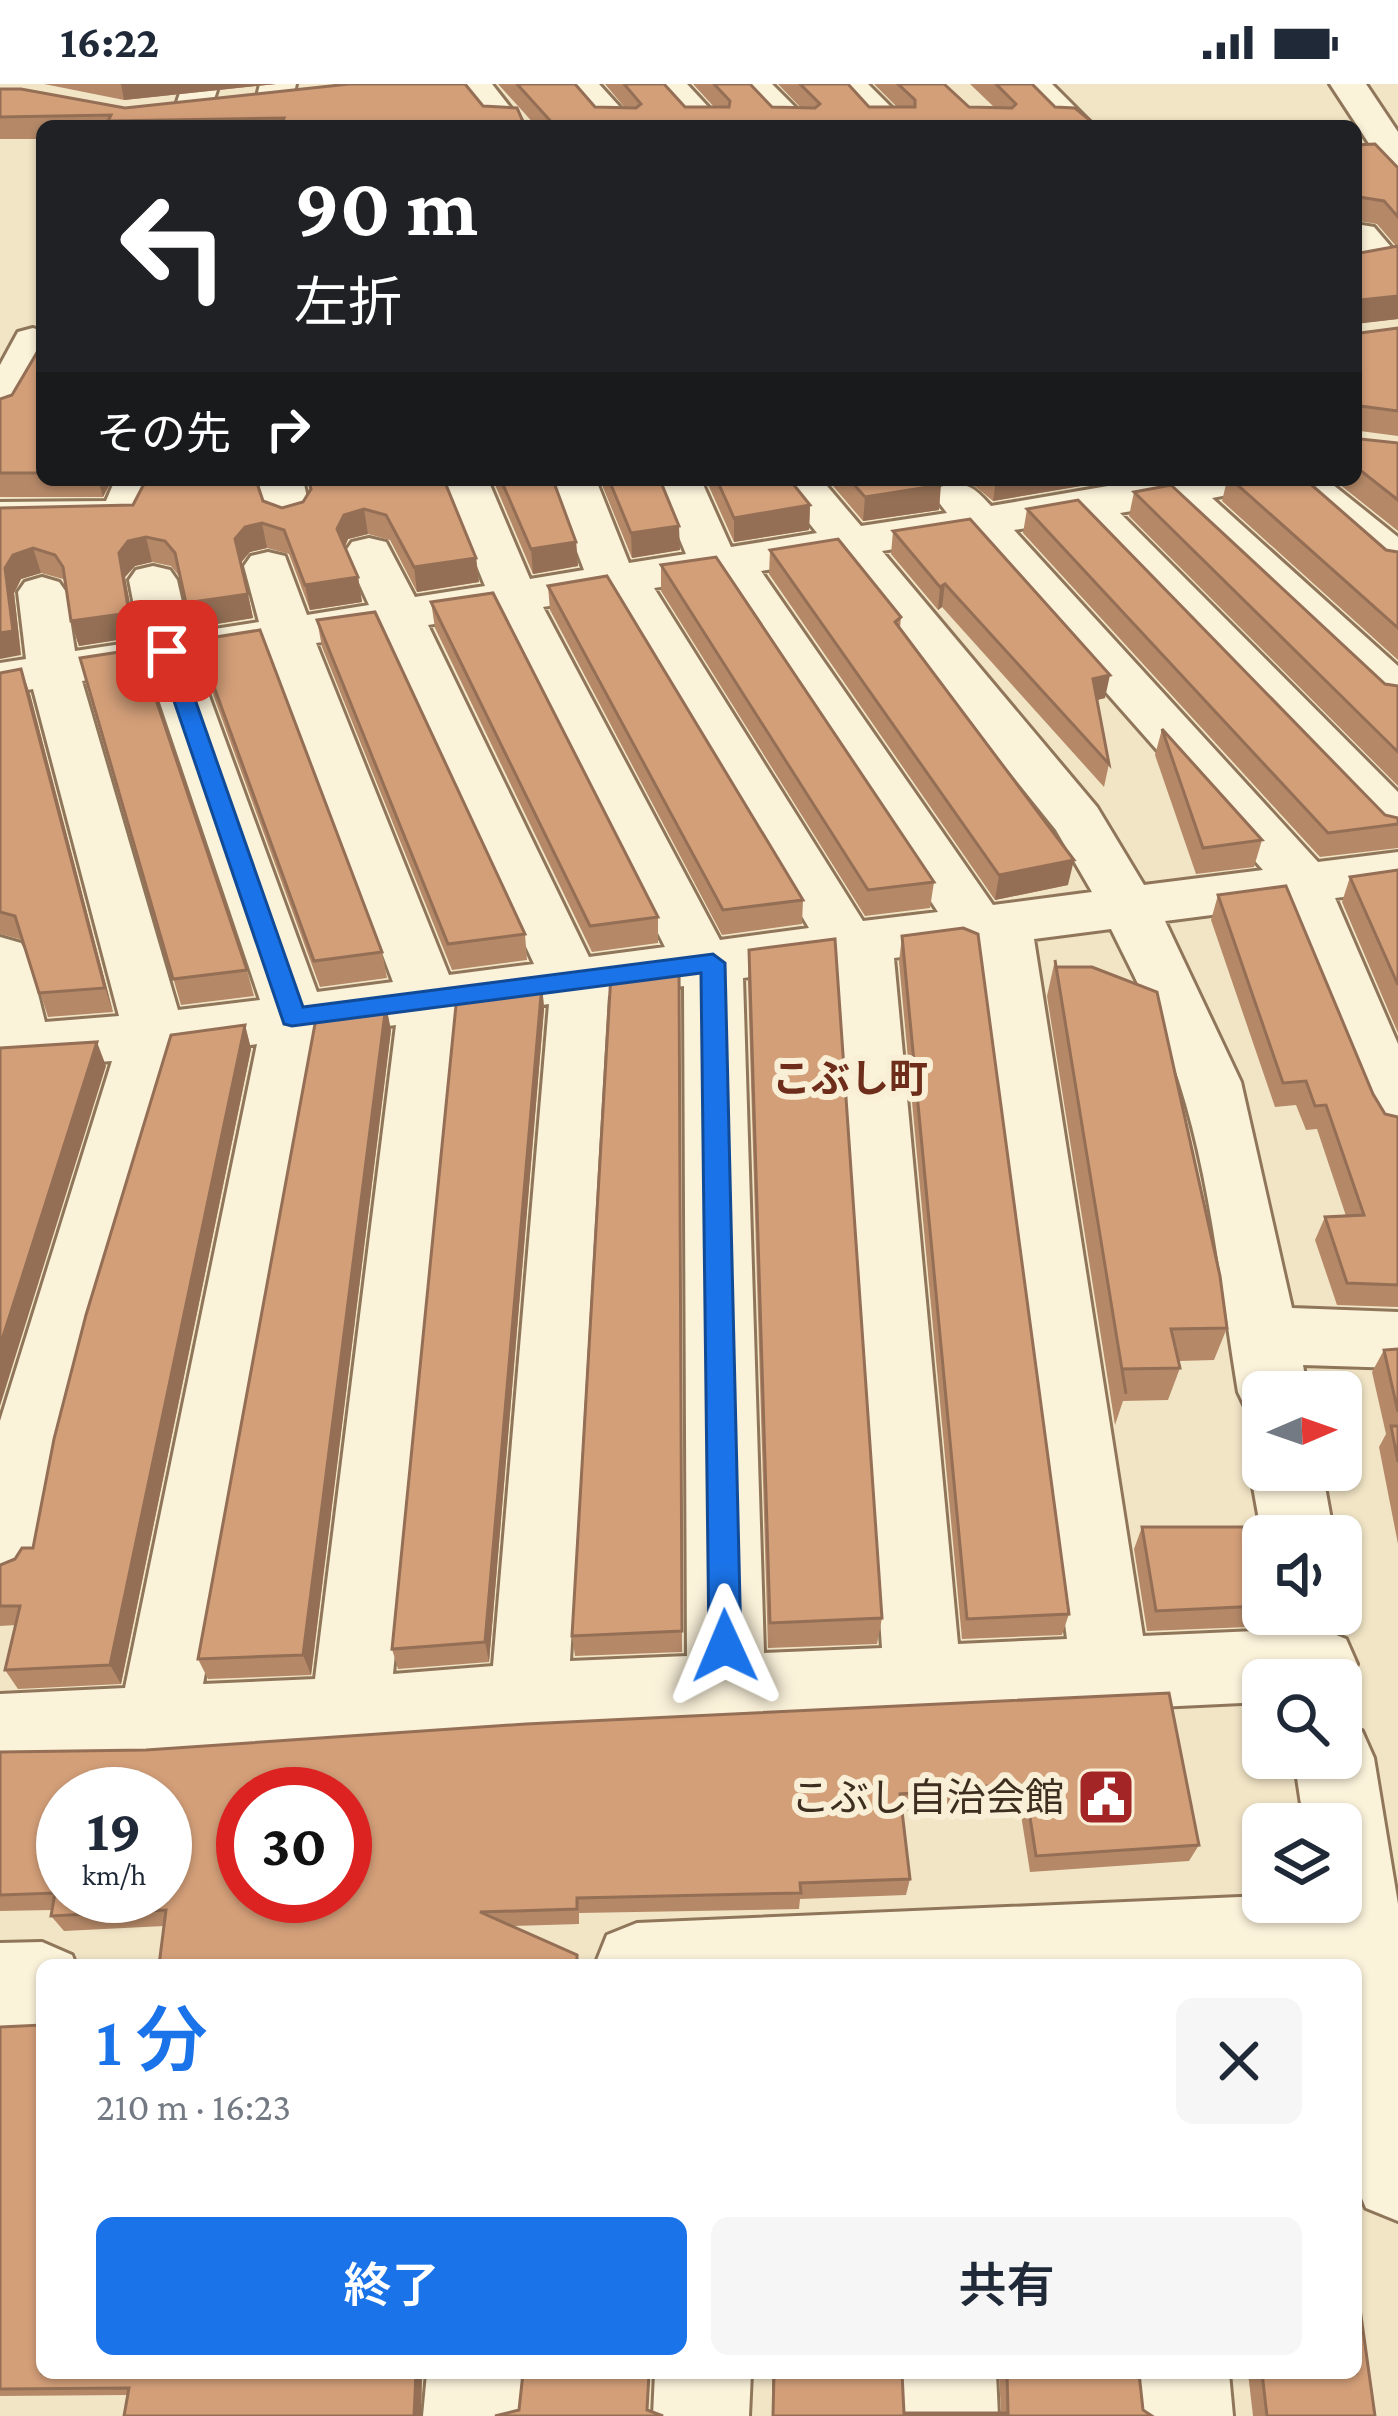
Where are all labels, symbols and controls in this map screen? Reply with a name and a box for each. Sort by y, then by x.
text: 16:22 [60,17,159,67]
text: 90 m [294,160,478,253]
icon: left [96,168,252,324]
text: 左折 [294,273,402,333]
icon: right [255,396,321,462]
text: その先 [96,409,231,459]
pin [116,600,218,702]
icon: arrive [134,618,200,684]
district label: こぶし町 [772,1057,928,1100]
north arrow [1242,1371,1362,1491]
map controls [1242,1371,1362,1923]
button: sound [1242,1515,1362,1635]
position arrow [662,1583,788,1709]
button: search [1242,1659,1362,1779]
public building icon: こぶし自治会館 [1075,1766,1137,1828]
speed limit sign: 30 [216,1767,372,1923]
place label: こぶし自治会館 [791,1776,1064,1819]
text: 19 [86,1796,142,1863]
button: layers [1242,1803,1362,1923]
text: km/h [82,1858,146,1891]
button: close [1176,1998,1302,2124]
text: 1 分 [96,2000,207,2080]
text: 210 m · 16:23 [96,2085,291,2128]
button: 終了 [96,2217,687,2355]
button: 共有 [711,2217,1302,2355]

